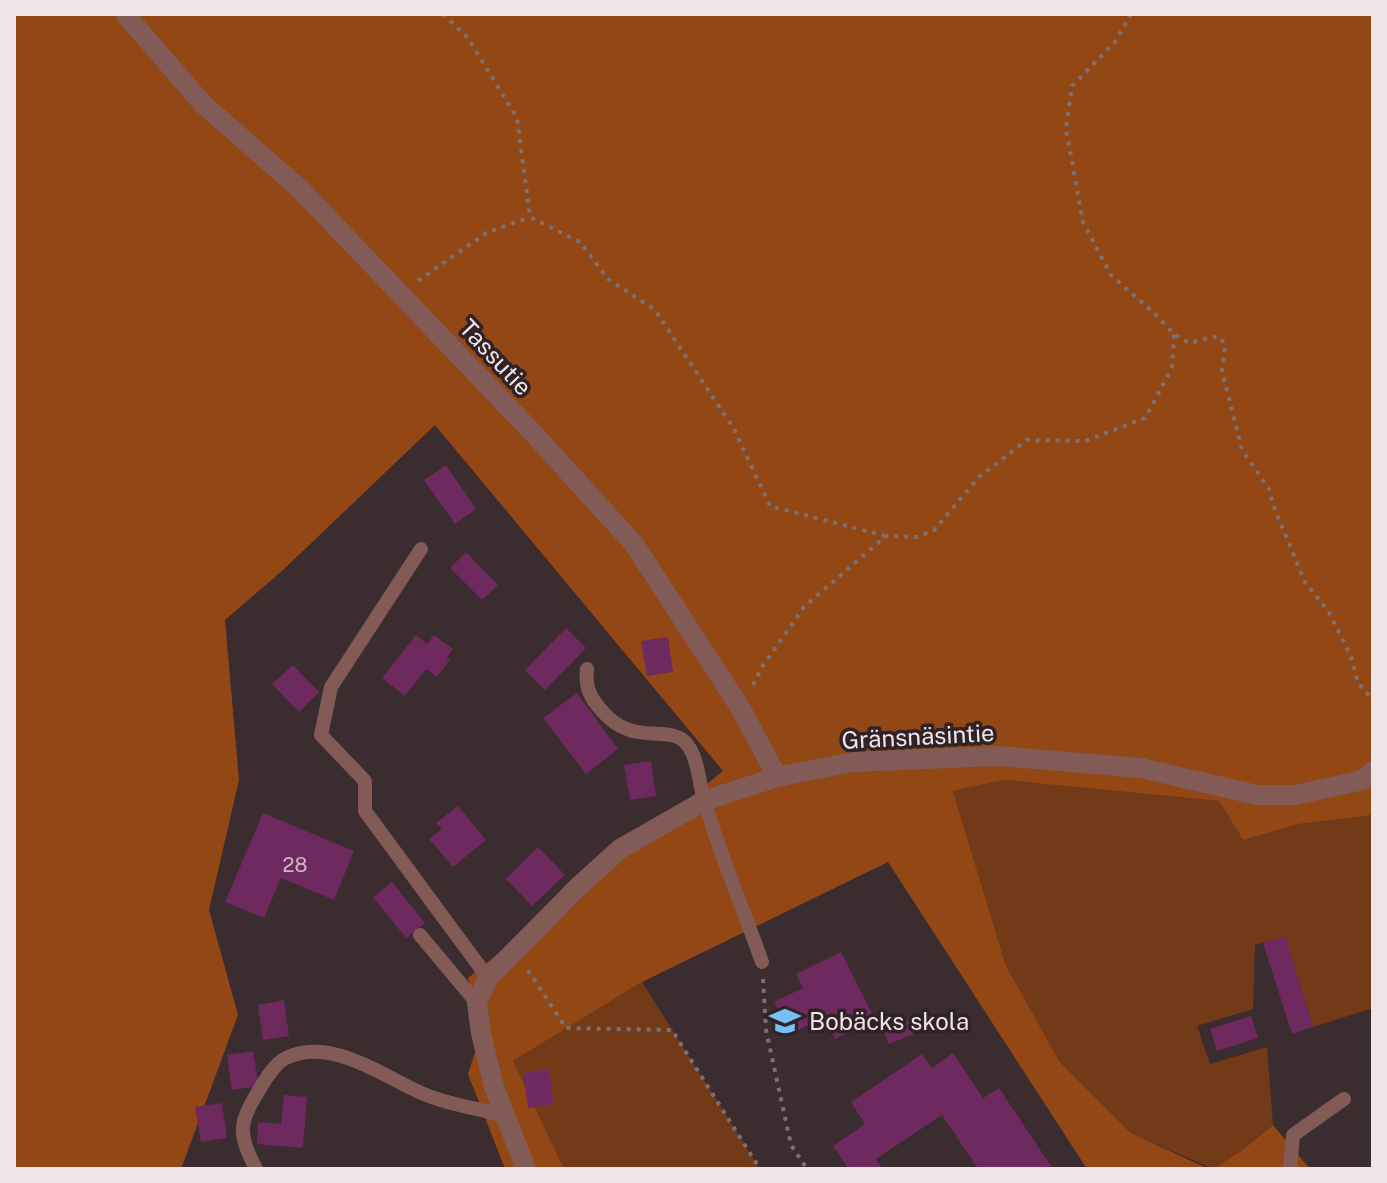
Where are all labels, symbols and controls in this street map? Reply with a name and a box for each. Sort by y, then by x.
street label: Tassutie [454,313,538,401]
street label: Gränsnäsintie [841,718,995,754]
house number: 28 [283,853,307,877]
school or university icon: Bobäcks skola [768,1004,802,1038]
place label: Bobäcks skola [809,1007,969,1035]

